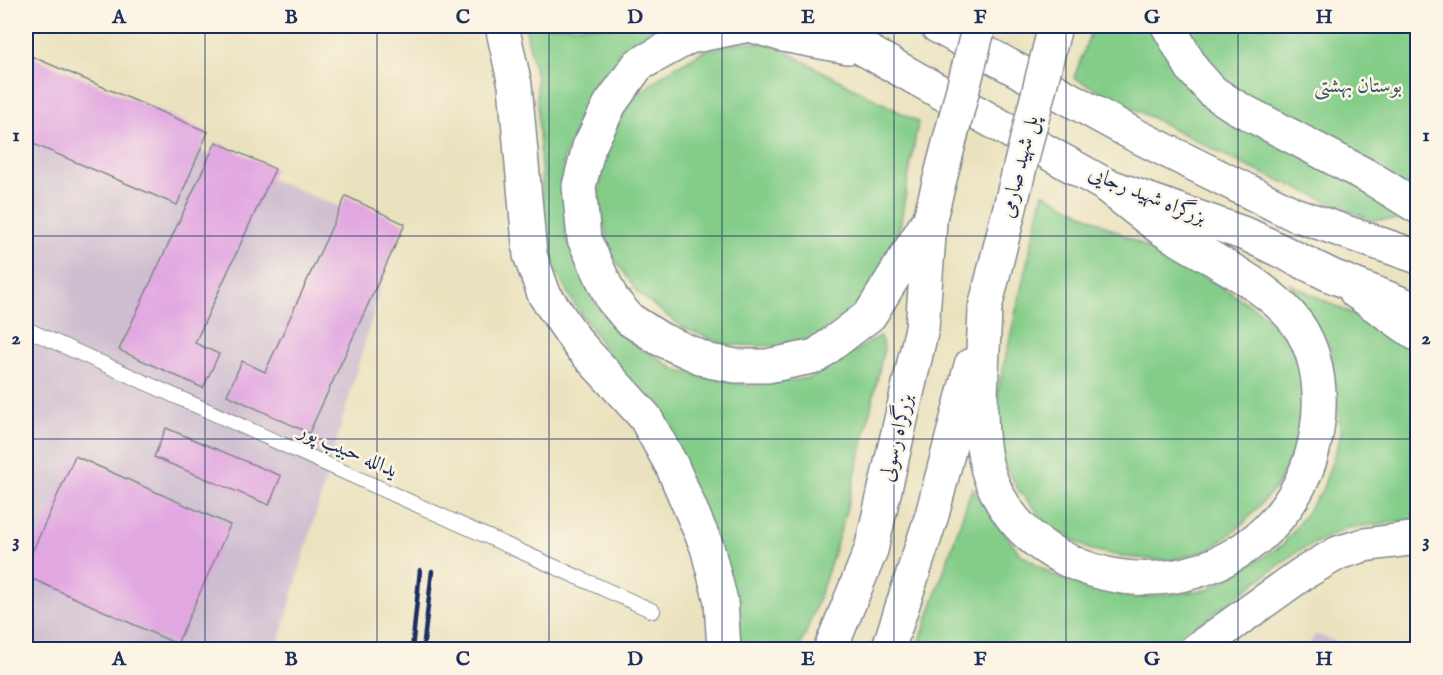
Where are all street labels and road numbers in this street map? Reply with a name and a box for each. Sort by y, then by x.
street label: پل شهید صارمی [994,112,1046,221]
street label: بزرگراه شهید رجایی [1084,158,1211,232]
street label: بزرگراه رسولی [872,391,920,485]
street label: یدالله حبیب پور [293,417,401,485]

